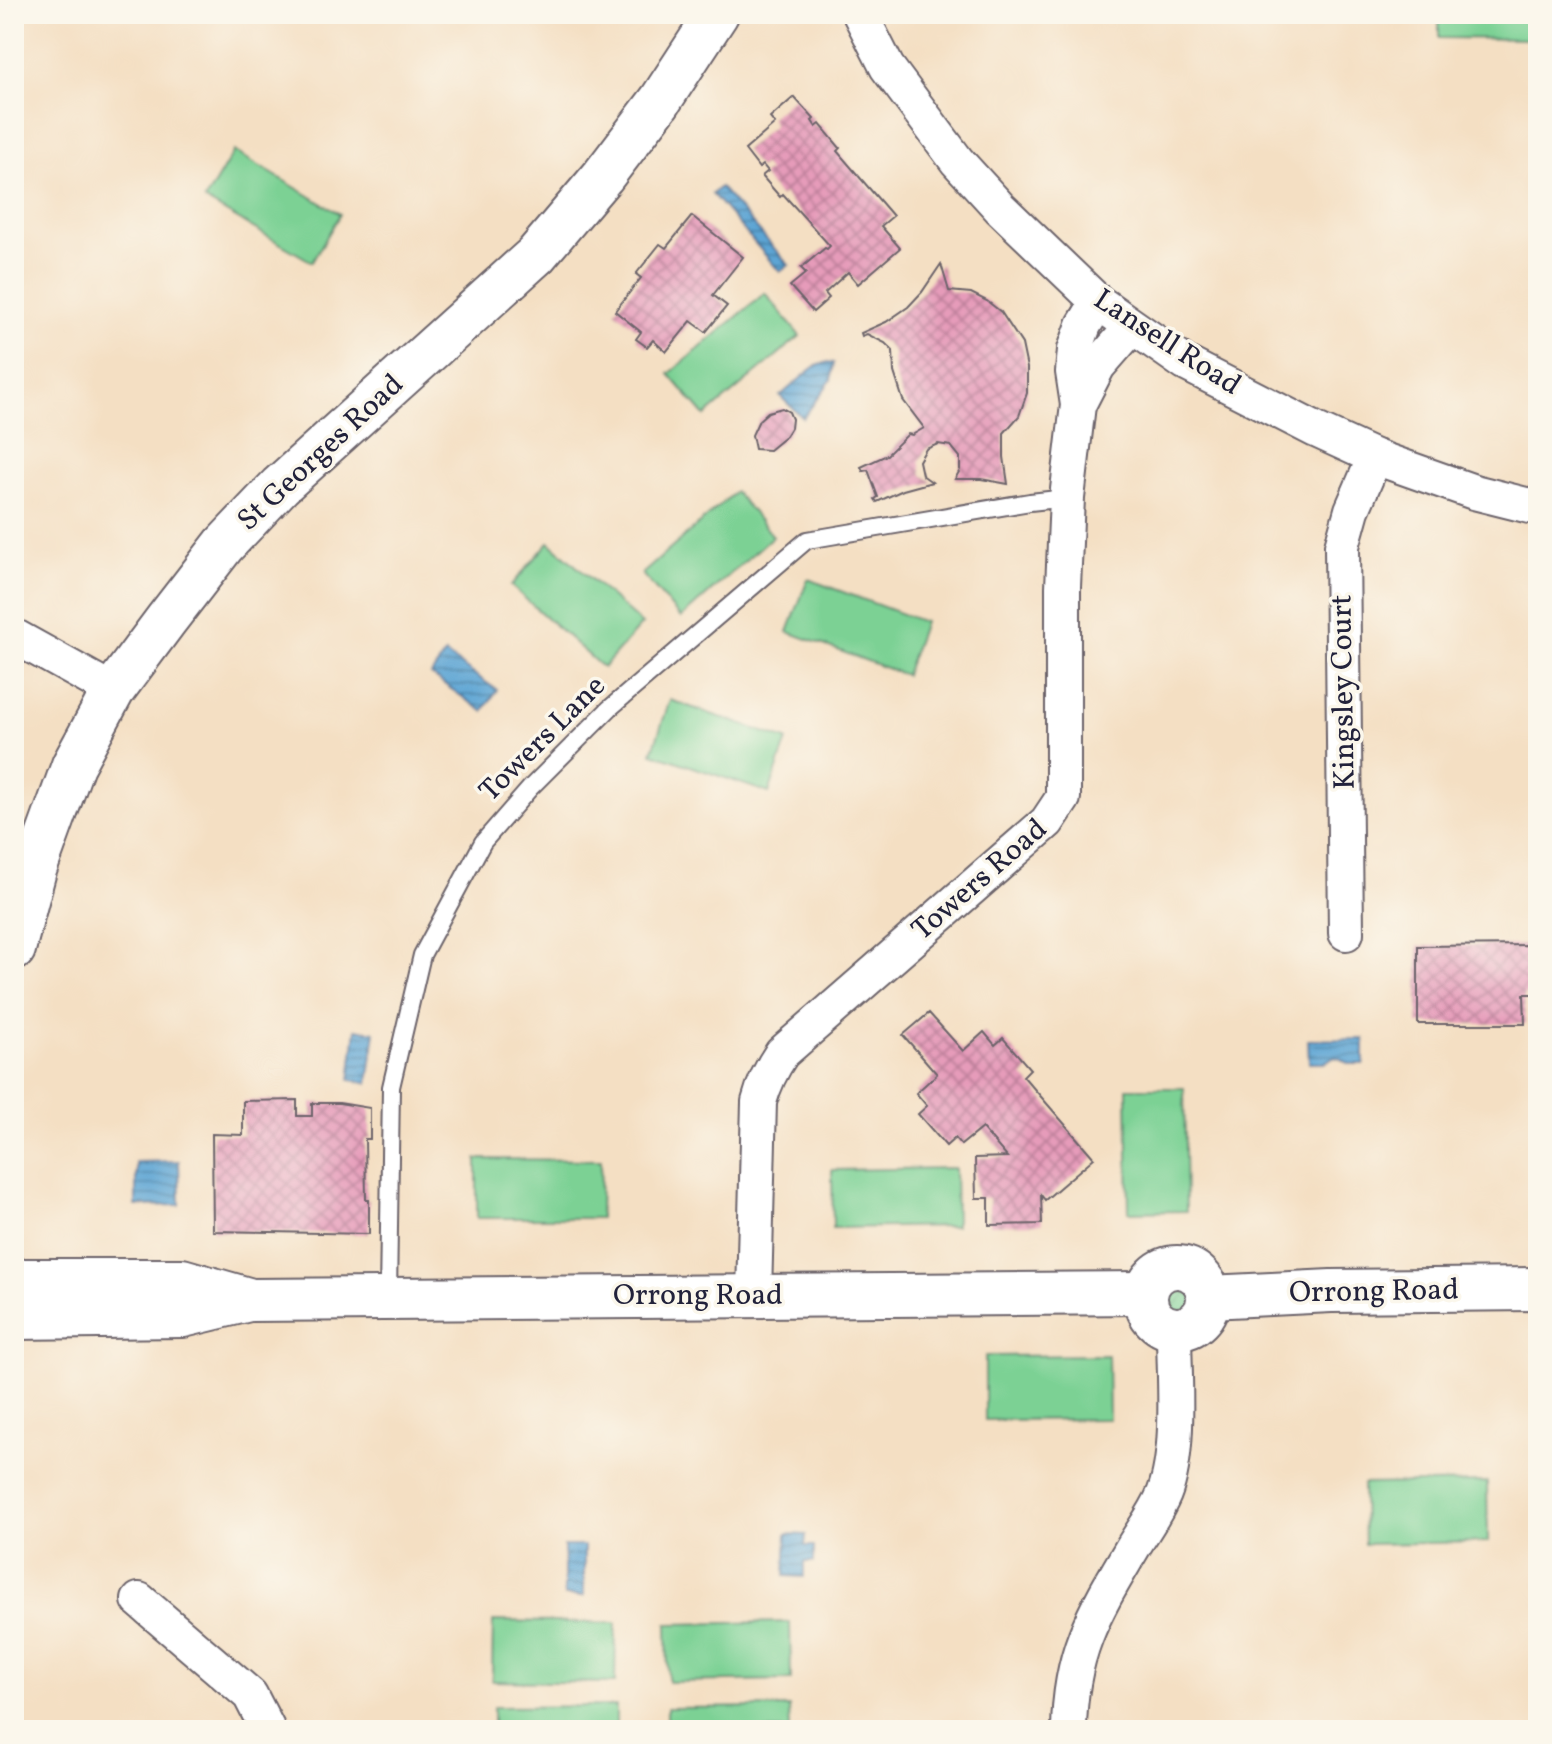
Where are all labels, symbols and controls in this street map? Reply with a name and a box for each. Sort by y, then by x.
street label: Lansell Road [1085,280,1249,406]
street label: St Georges Road [228,365,414,541]
street label: Kingsley Court [1321,594,1367,790]
street label: Towers Lane [470,666,616,812]
street label: Towers Road [903,809,1057,951]
street label: Orrong Road [1289,1270,1459,1314]
street label: Orrong Road [613,1275,783,1317]

